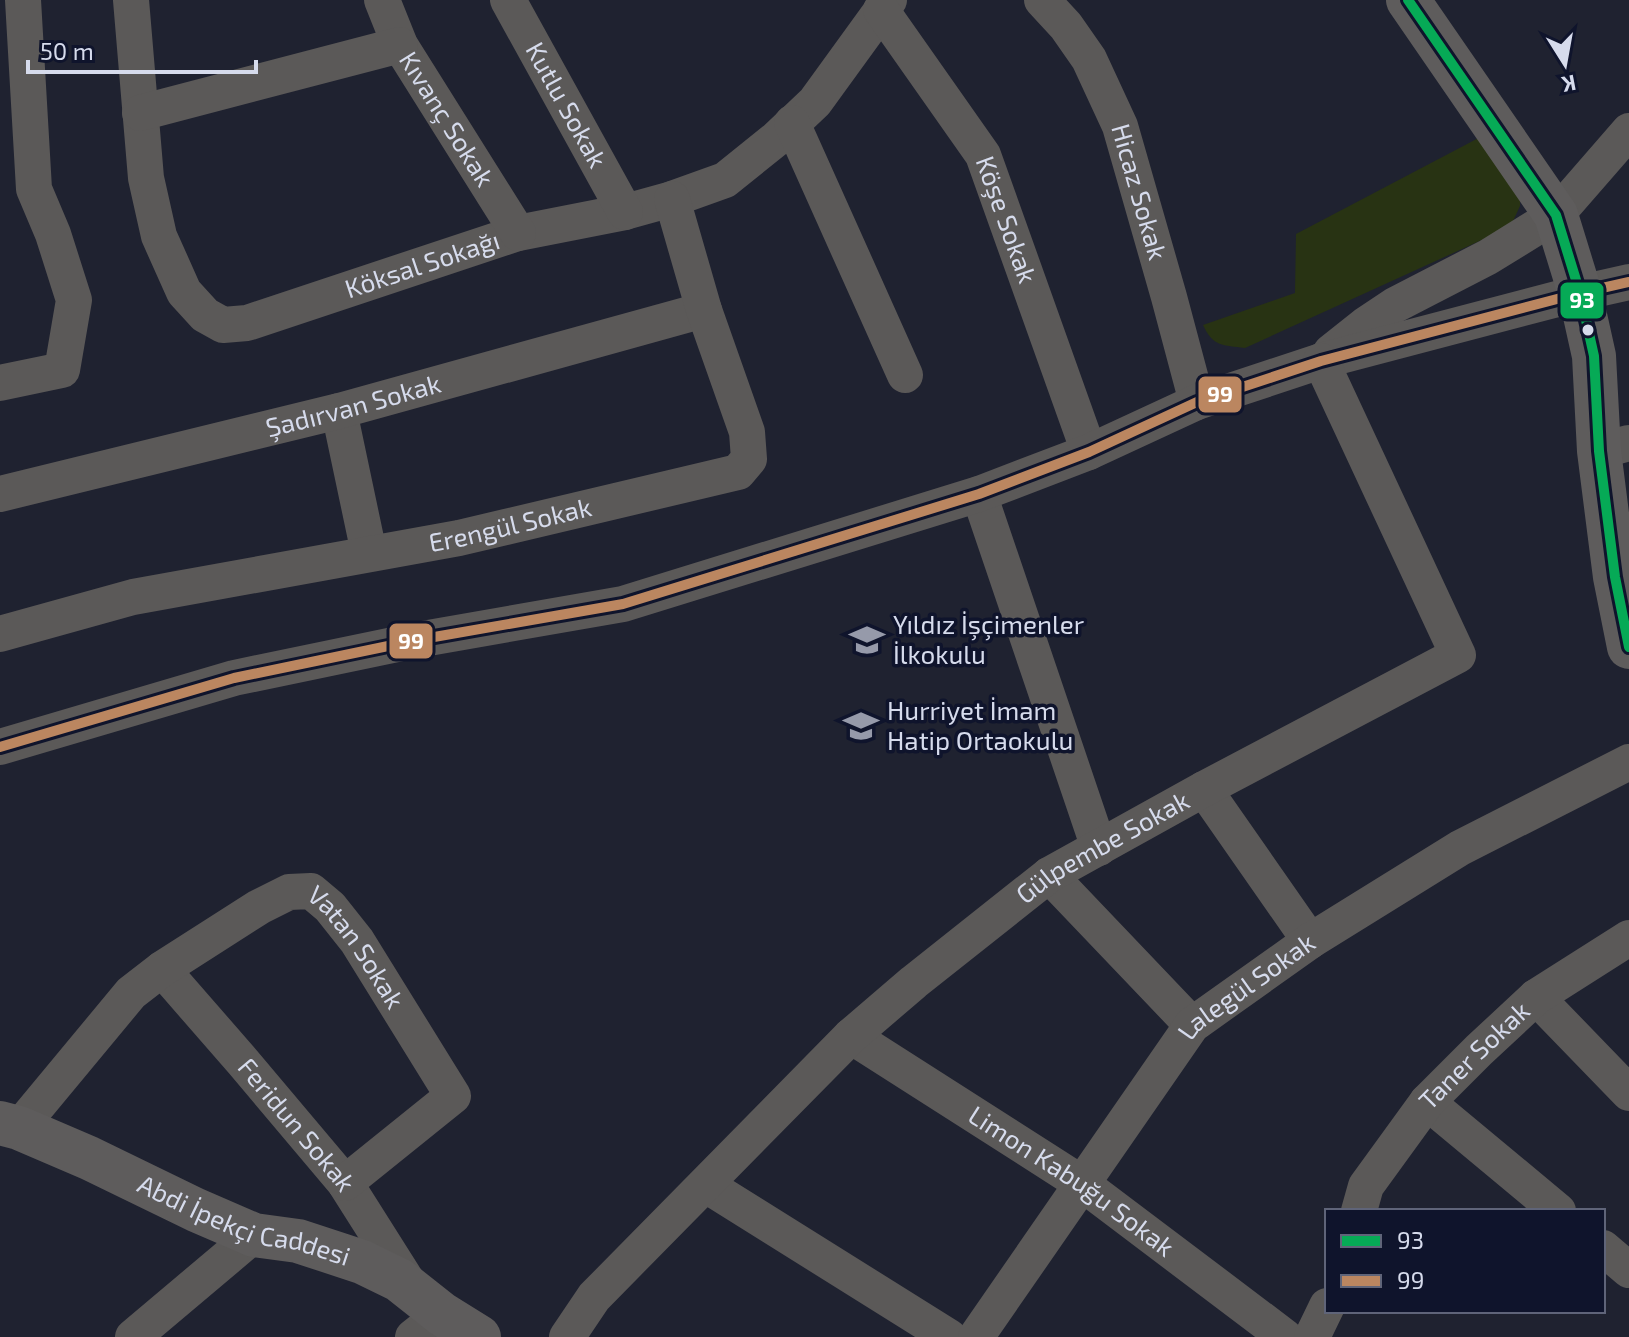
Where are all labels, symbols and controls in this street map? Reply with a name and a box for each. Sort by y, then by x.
scale bar [28,24,256,74]
north arrow [1525,24,1605,104]
text: 50 m [40,36,94,65]
street label: Kutlu Sokak [520,36,614,172]
street label: Kıvanç Sokak [394,45,502,192]
text: K [1560,71,1578,99]
street label: Hicaz Sokak [1106,120,1175,263]
street label: Köşe Sokak [971,151,1044,287]
street label: Köksal Sokağı [340,223,503,303]
line badge: 93 [1559,281,1605,320]
text: 93 [1569,286,1595,312]
unlabelled marker [1580,322,1596,338]
street label: Şadırvan Sokak [262,367,444,444]
line badge: 99 [1197,375,1243,414]
text: 99 [1207,380,1233,406]
street label: Erengül Sokak [426,490,594,557]
place label: Yıldız İşçimenler İlkokulu [893,608,1084,669]
school or university icon: Yıldız İşçimenler İlkokulu [848,621,886,659]
line badge: 99 [388,622,434,660]
text: 99 [398,627,424,653]
place label: Hurriyet İmam Hatip Ortaokulu [887,694,1073,755]
school or university icon: Hurriyet İmam Hatip Ortaokulu [842,707,880,745]
street label: Gülpembe Sokak [1009,784,1194,909]
street label: Vatan Sokak [302,878,412,1014]
street label: Lalegül Sokak [1170,926,1320,1045]
street label: Taner Sokak [1412,994,1535,1115]
street label: Feridun Sokak [232,1051,363,1196]
street label: Limon Kabuğu Sokak [964,1098,1181,1262]
street label: Abdi İpekçi Caddesi [133,1167,355,1271]
legend [1325,1209,1605,1313]
text: 93 [1397,1225,1424,1254]
text: 99 [1397,1265,1424,1294]

